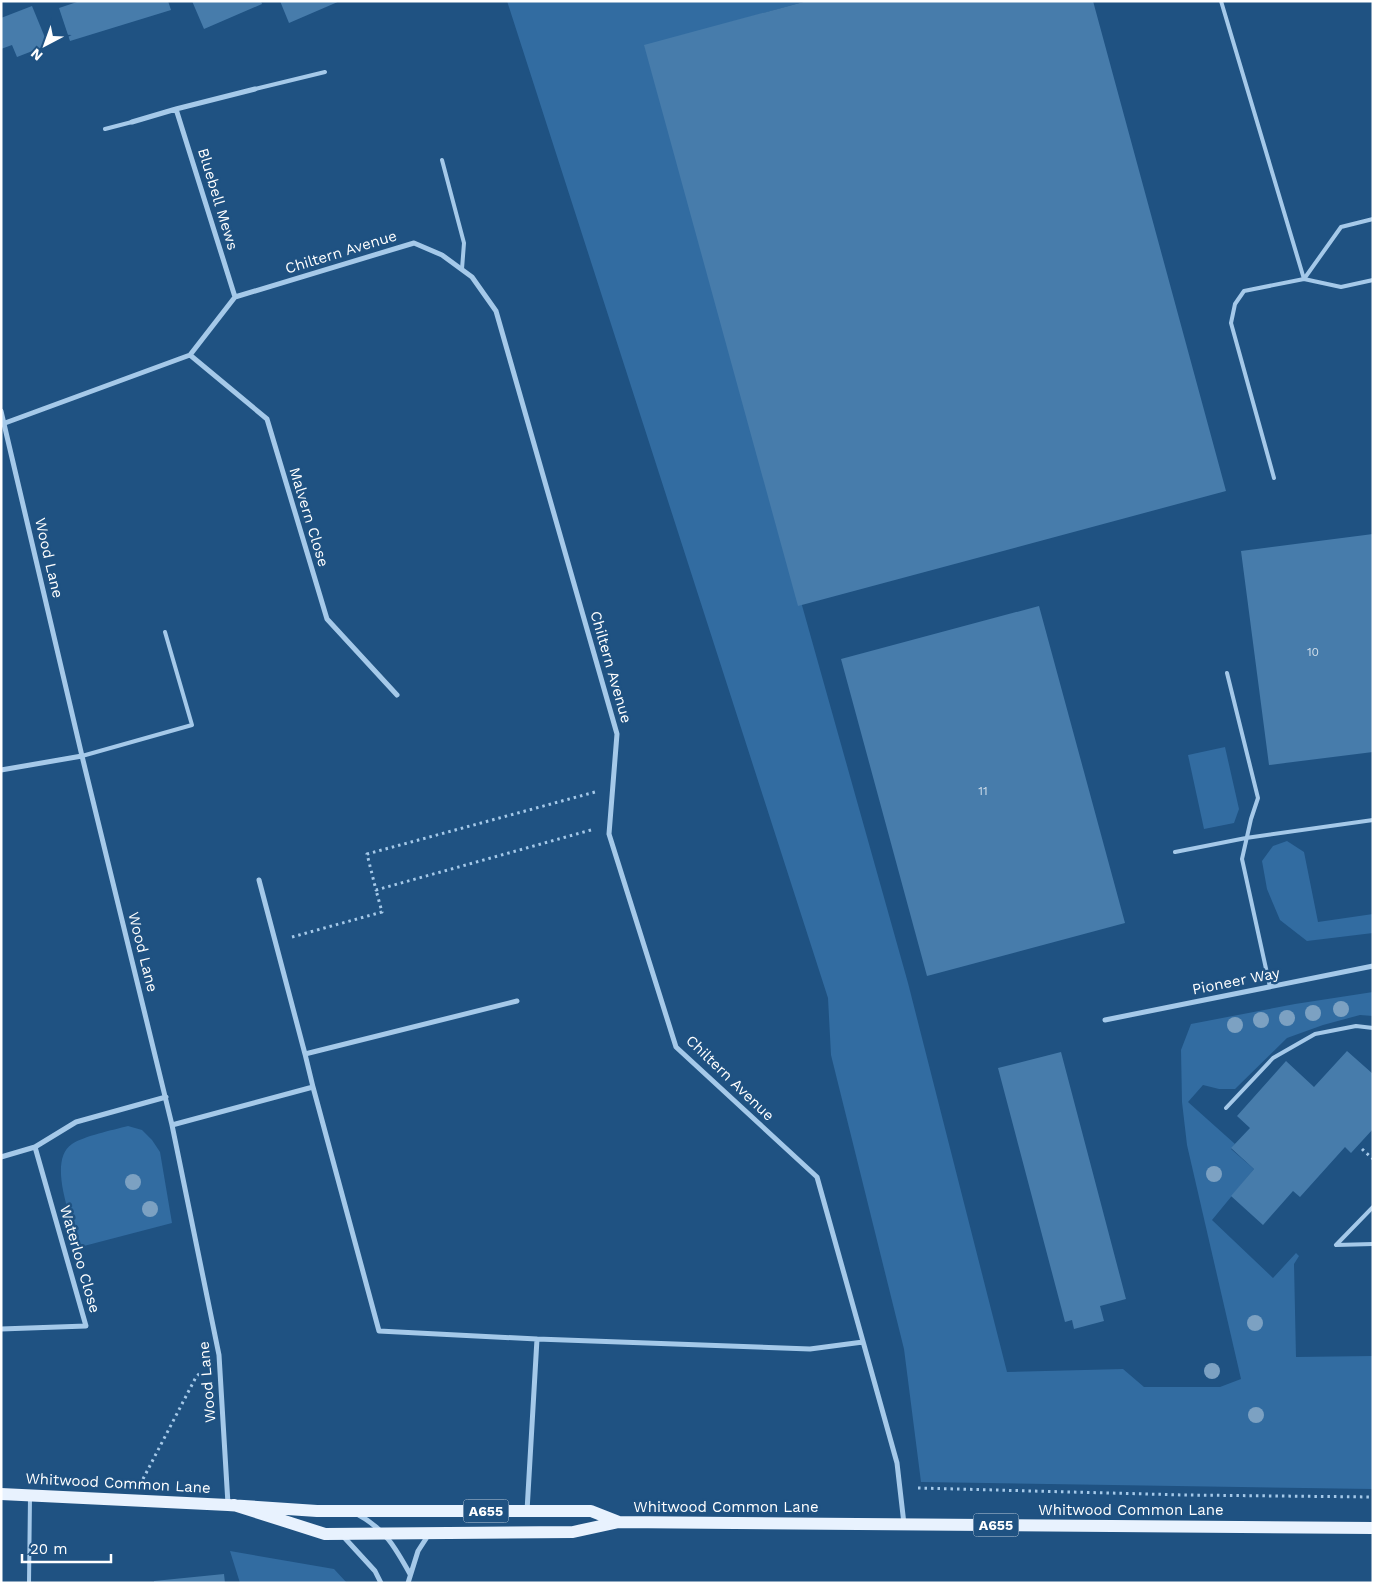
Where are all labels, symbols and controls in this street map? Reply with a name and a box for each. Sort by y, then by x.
north arrow [20,20,70,70]
text: N [27,45,46,64]
street label: Bluebell Mews [194,146,242,252]
street label: Chiltern Avenue [283,226,399,278]
street label: Malvern Close [285,465,333,569]
street label: Wood Lane [31,516,67,600]
street label: Chiltern Avenue [586,609,636,725]
house number: 10 [1307,645,1319,659]
house number: 11 [978,784,988,798]
street label: Wood Lane [124,910,162,994]
street label: Pioneer Way [1191,964,1282,998]
street label: Chiltern Avenue [682,1031,778,1125]
street label: Waterloo Close [56,1203,104,1315]
street label: Wood Lane [194,1340,220,1424]
street label: Whitwood Common Lane [25,1469,211,1497]
street label: Whitwood Common Lane [633,1498,819,1516]
road number: A655 [464,1500,508,1522]
street label: Whitwood Common Lane [1038,1501,1224,1519]
road number: A655 [974,1514,1018,1536]
scale bar [22,1532,111,1564]
text: 20 m [30,1540,68,1558]

